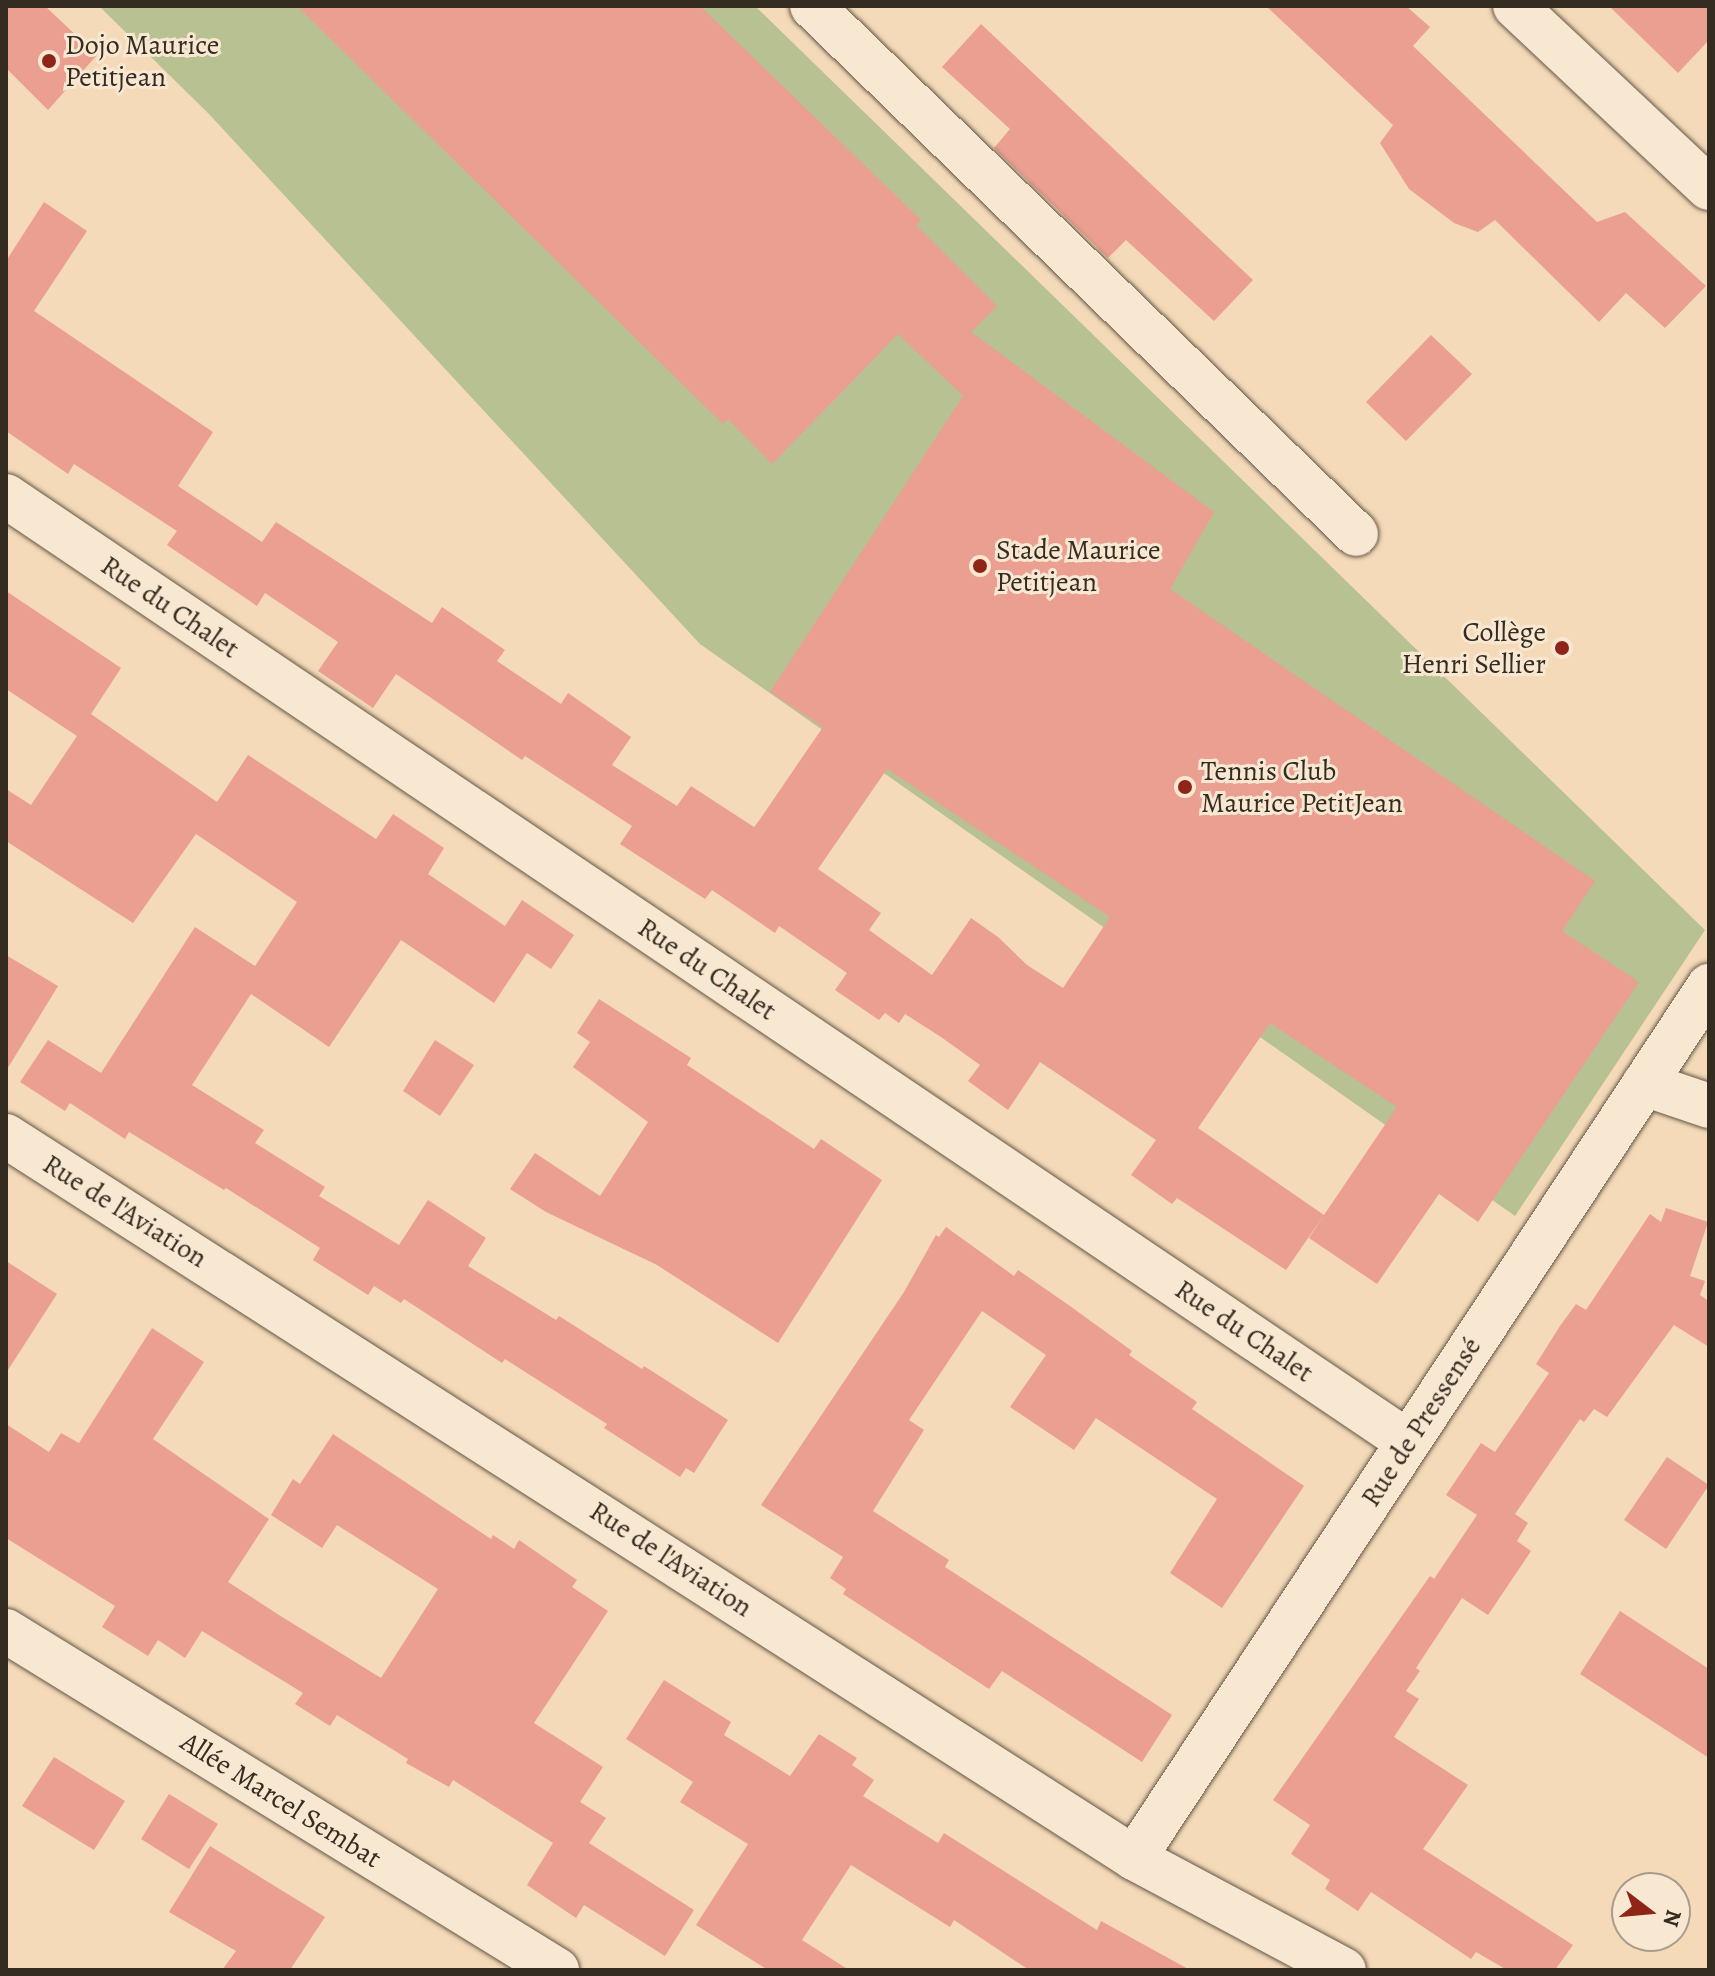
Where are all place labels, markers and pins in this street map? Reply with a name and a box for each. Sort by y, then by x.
place label: Dojo Maurice Petitjean [65,28,219,94]
marker: Dojo Maurice Petitjean [40,52,58,70]
place label: Stade Maurice Petitjean [996,533,1160,599]
marker: Stade Maurice Petitjean [971,557,989,575]
place label: Collège Henri Sellier [1402,615,1546,681]
marker: Collège Henri Sellier [1553,639,1571,657]
place label: Tennis Club Maurice PetitJean [1201,754,1403,820]
marker: Tennis Club Maurice PetitJean [1176,778,1194,796]

